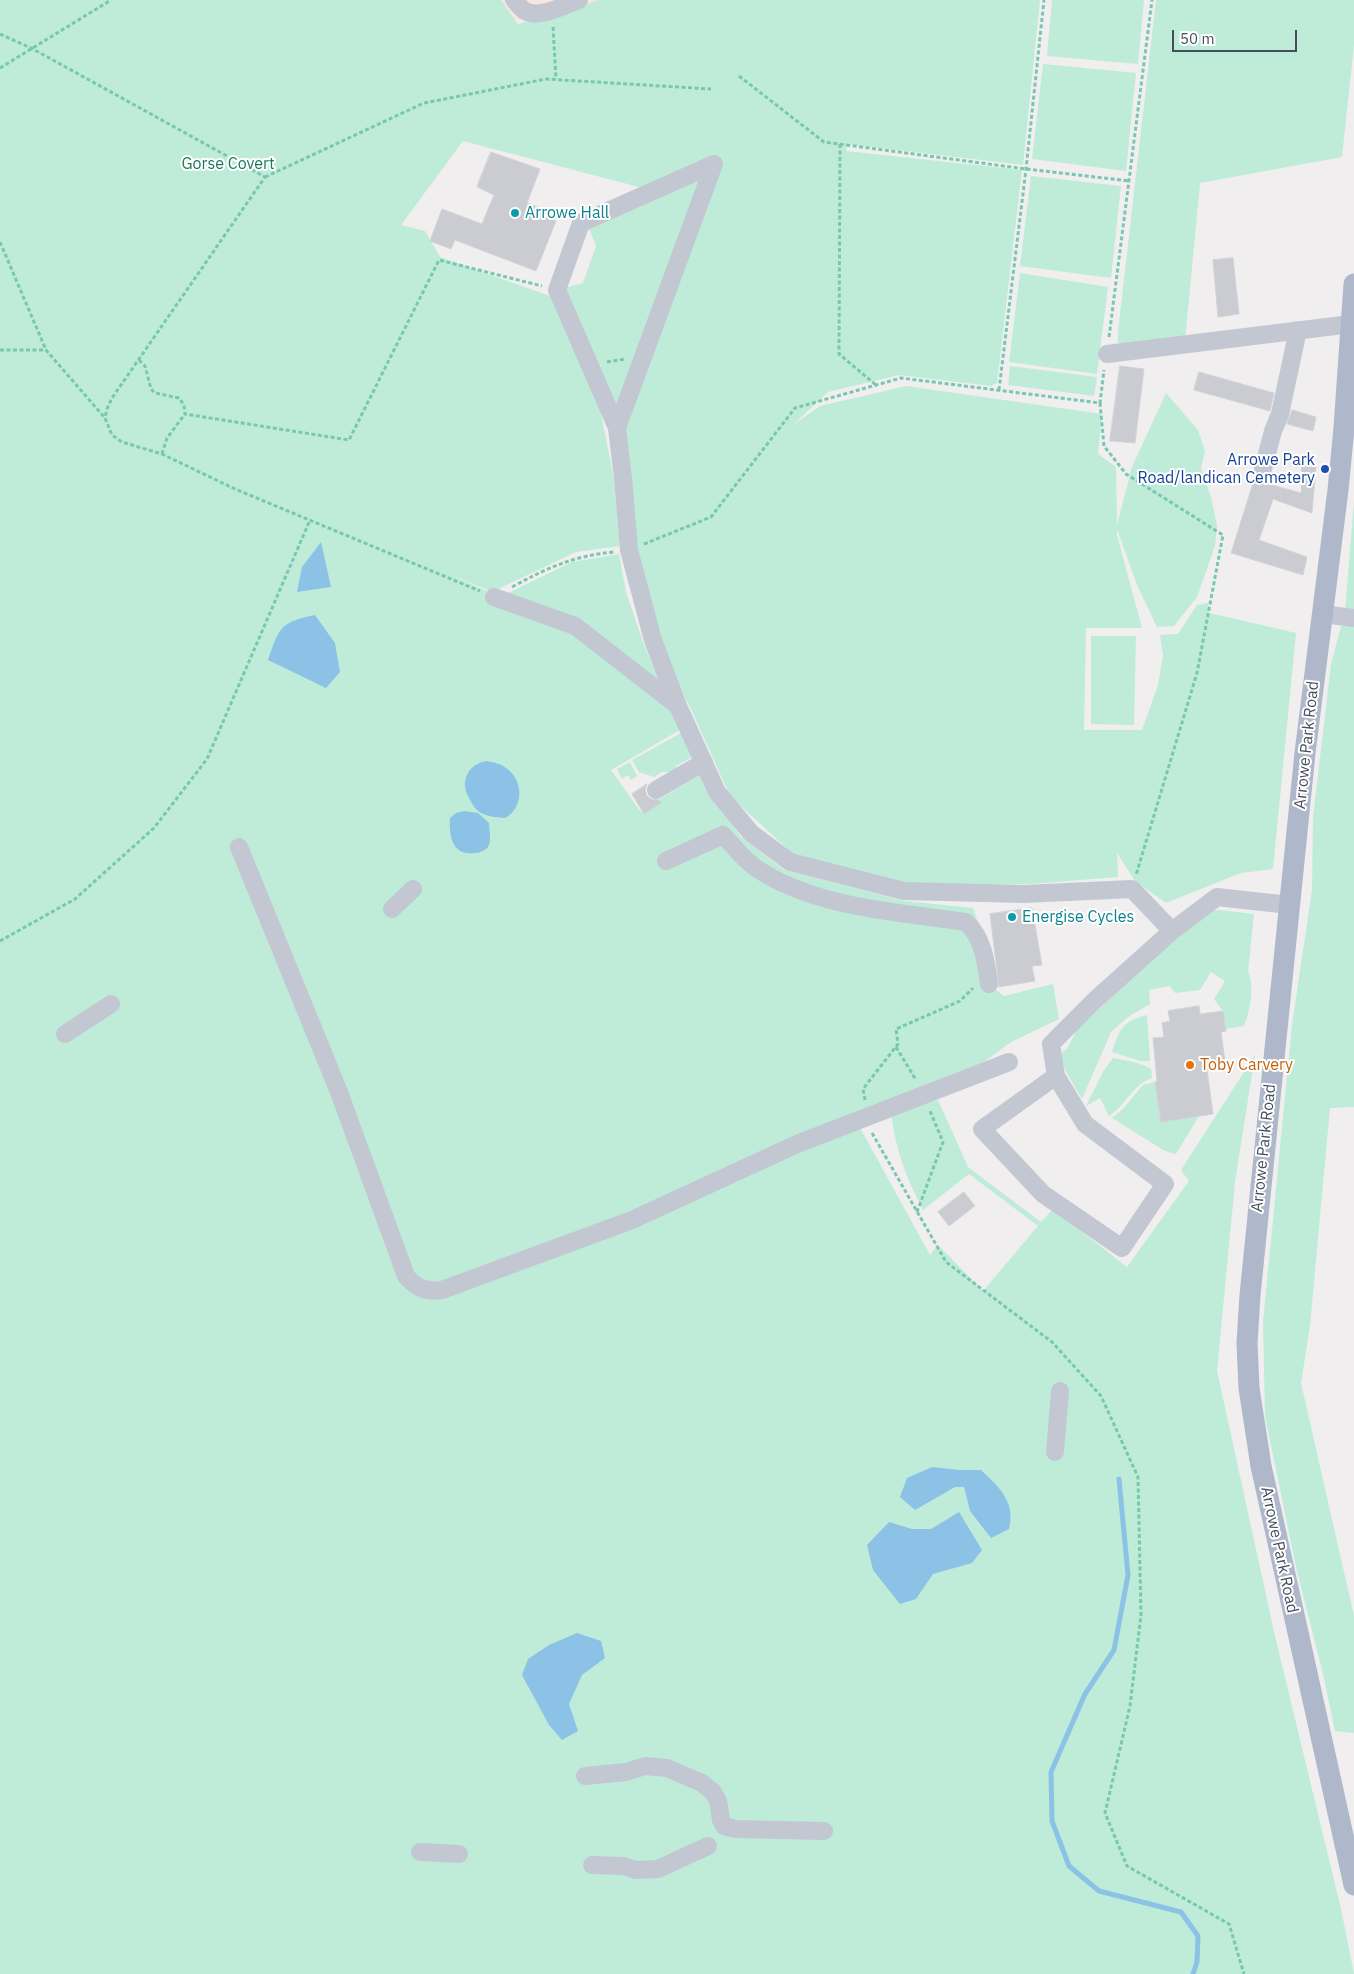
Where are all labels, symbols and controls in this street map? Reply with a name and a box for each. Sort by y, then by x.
scale bar [1174,20,1299,52]
text: 50 m [1180,29,1215,48]
park label: Gorse Covert [181,154,275,174]
place label: Arrowe Hall [525,203,609,223]
marker: Arrowe Hall [509,207,521,219]
place label: Arrowe Park Road/landican Cemetery [1138,450,1315,488]
marker: Arrowe Park Road/landican Cemetery [1319,463,1331,475]
street label: Arrowe Park Road [1291,680,1323,810]
place label: Energise Cycles [1022,907,1134,927]
marker: Energise Cycles [1006,911,1018,923]
place label: Toby Carvery [1200,1055,1293,1075]
marker: Toby Carvery [1184,1059,1196,1071]
street label: Arrowe Park Road [1248,1083,1280,1213]
street label: Arrowe Park Road [1256,1485,1302,1615]

